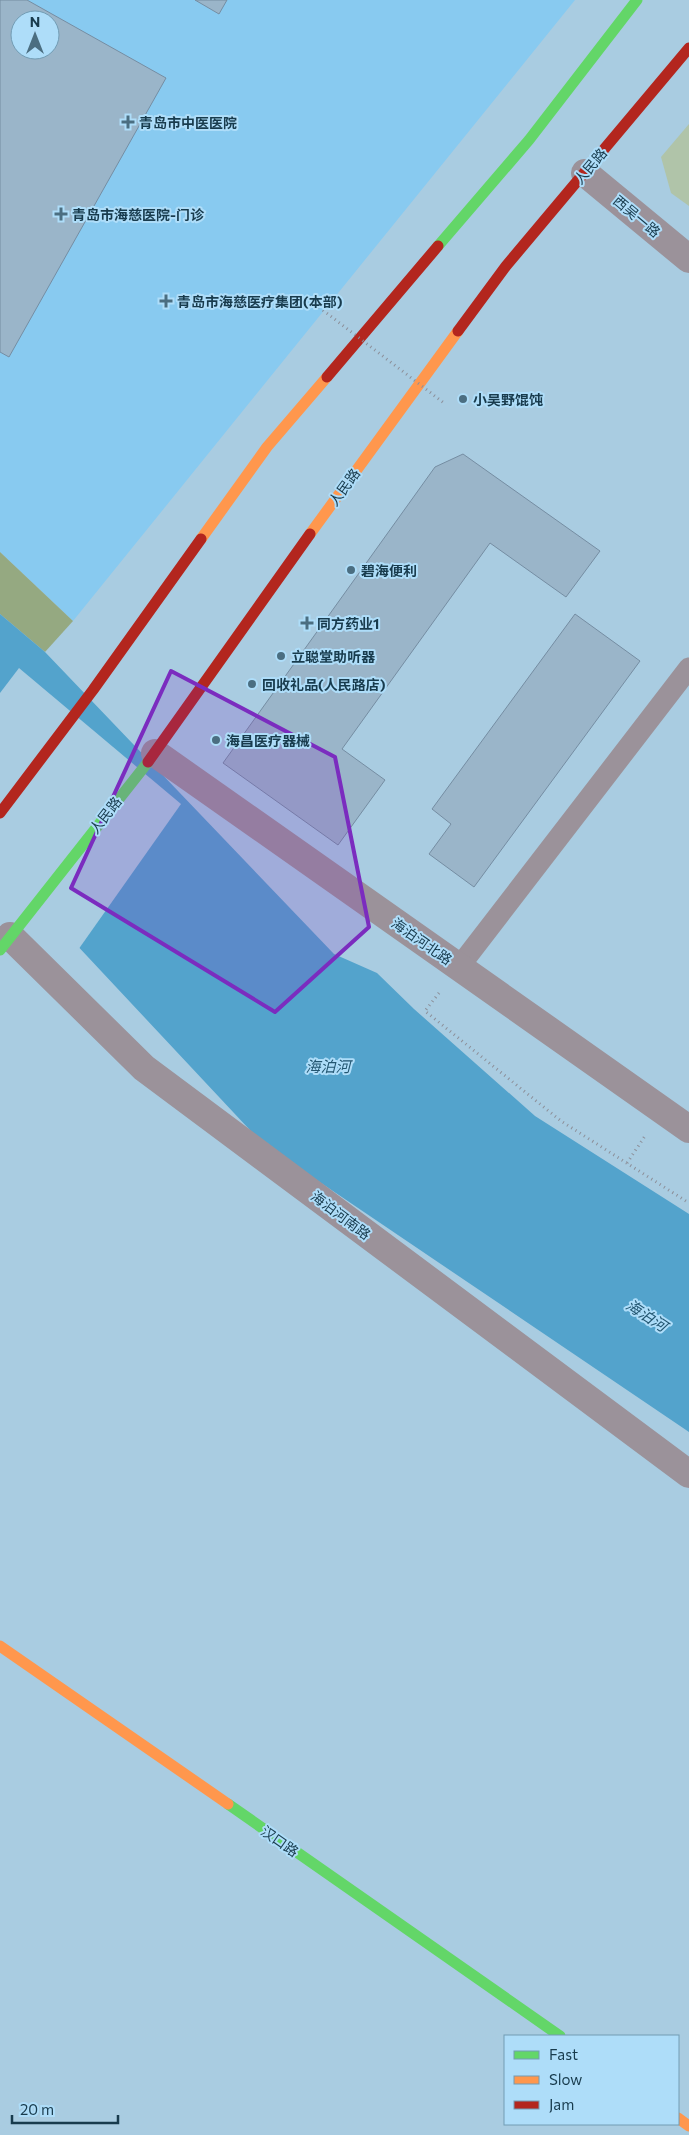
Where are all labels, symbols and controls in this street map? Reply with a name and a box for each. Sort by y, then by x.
north arrow [10,10,60,60]
text: N [30,13,40,30]
place label: 青岛市中医医院 [139,114,237,131]
marker: 青岛市中医医院 [121,115,135,129]
street label: 人民路 [570,144,610,188]
street label: 西吴一路 [610,191,664,241]
place label: 青岛市海慈医院-门诊 [72,206,205,223]
marker: 青岛市海慈医院-门诊 [54,207,68,221]
place label: 青岛市海慈医疗集团(本部) [177,293,343,310]
marker: 青岛市海慈医疗集团(本部) [159,294,173,308]
place label: 小吴野馄饨 [473,391,543,408]
marker: 小吴野馄饨 [457,393,469,405]
street label: 人民路 [325,465,363,509]
place label: 碧海便利 [361,562,417,579]
marker: 碧海便利 [345,564,357,576]
place label: 同方药业1 [317,615,379,632]
marker: 同方药业1 [301,617,313,629]
place label: 立聪堂助听器 [291,648,376,665]
marker: 立聪堂助听器 [275,650,287,662]
place label: 回收礼品(人民路店) [262,676,386,693]
marker: 回收礼品(人民路店) [246,678,258,690]
place label: 海昌医疗器械 [226,732,310,749]
marker: 海昌医疗器械 [210,734,222,746]
street label: 人民路 [85,793,125,837]
street label: 海泊河北路 [388,914,456,968]
water label: 海泊河 [305,1057,353,1075]
street label: 海泊河南路 [308,1187,374,1243]
water label: 海泊河 [623,1295,673,1336]
street label: 汉口路 [258,1822,302,1860]
legend [504,2035,679,2125]
text: Fast [549,2045,578,2063]
text: Slow [549,2070,582,2088]
scale bar [12,2092,119,2124]
text: Jam [549,2095,574,2113]
text: 20 m [20,2100,54,2118]

